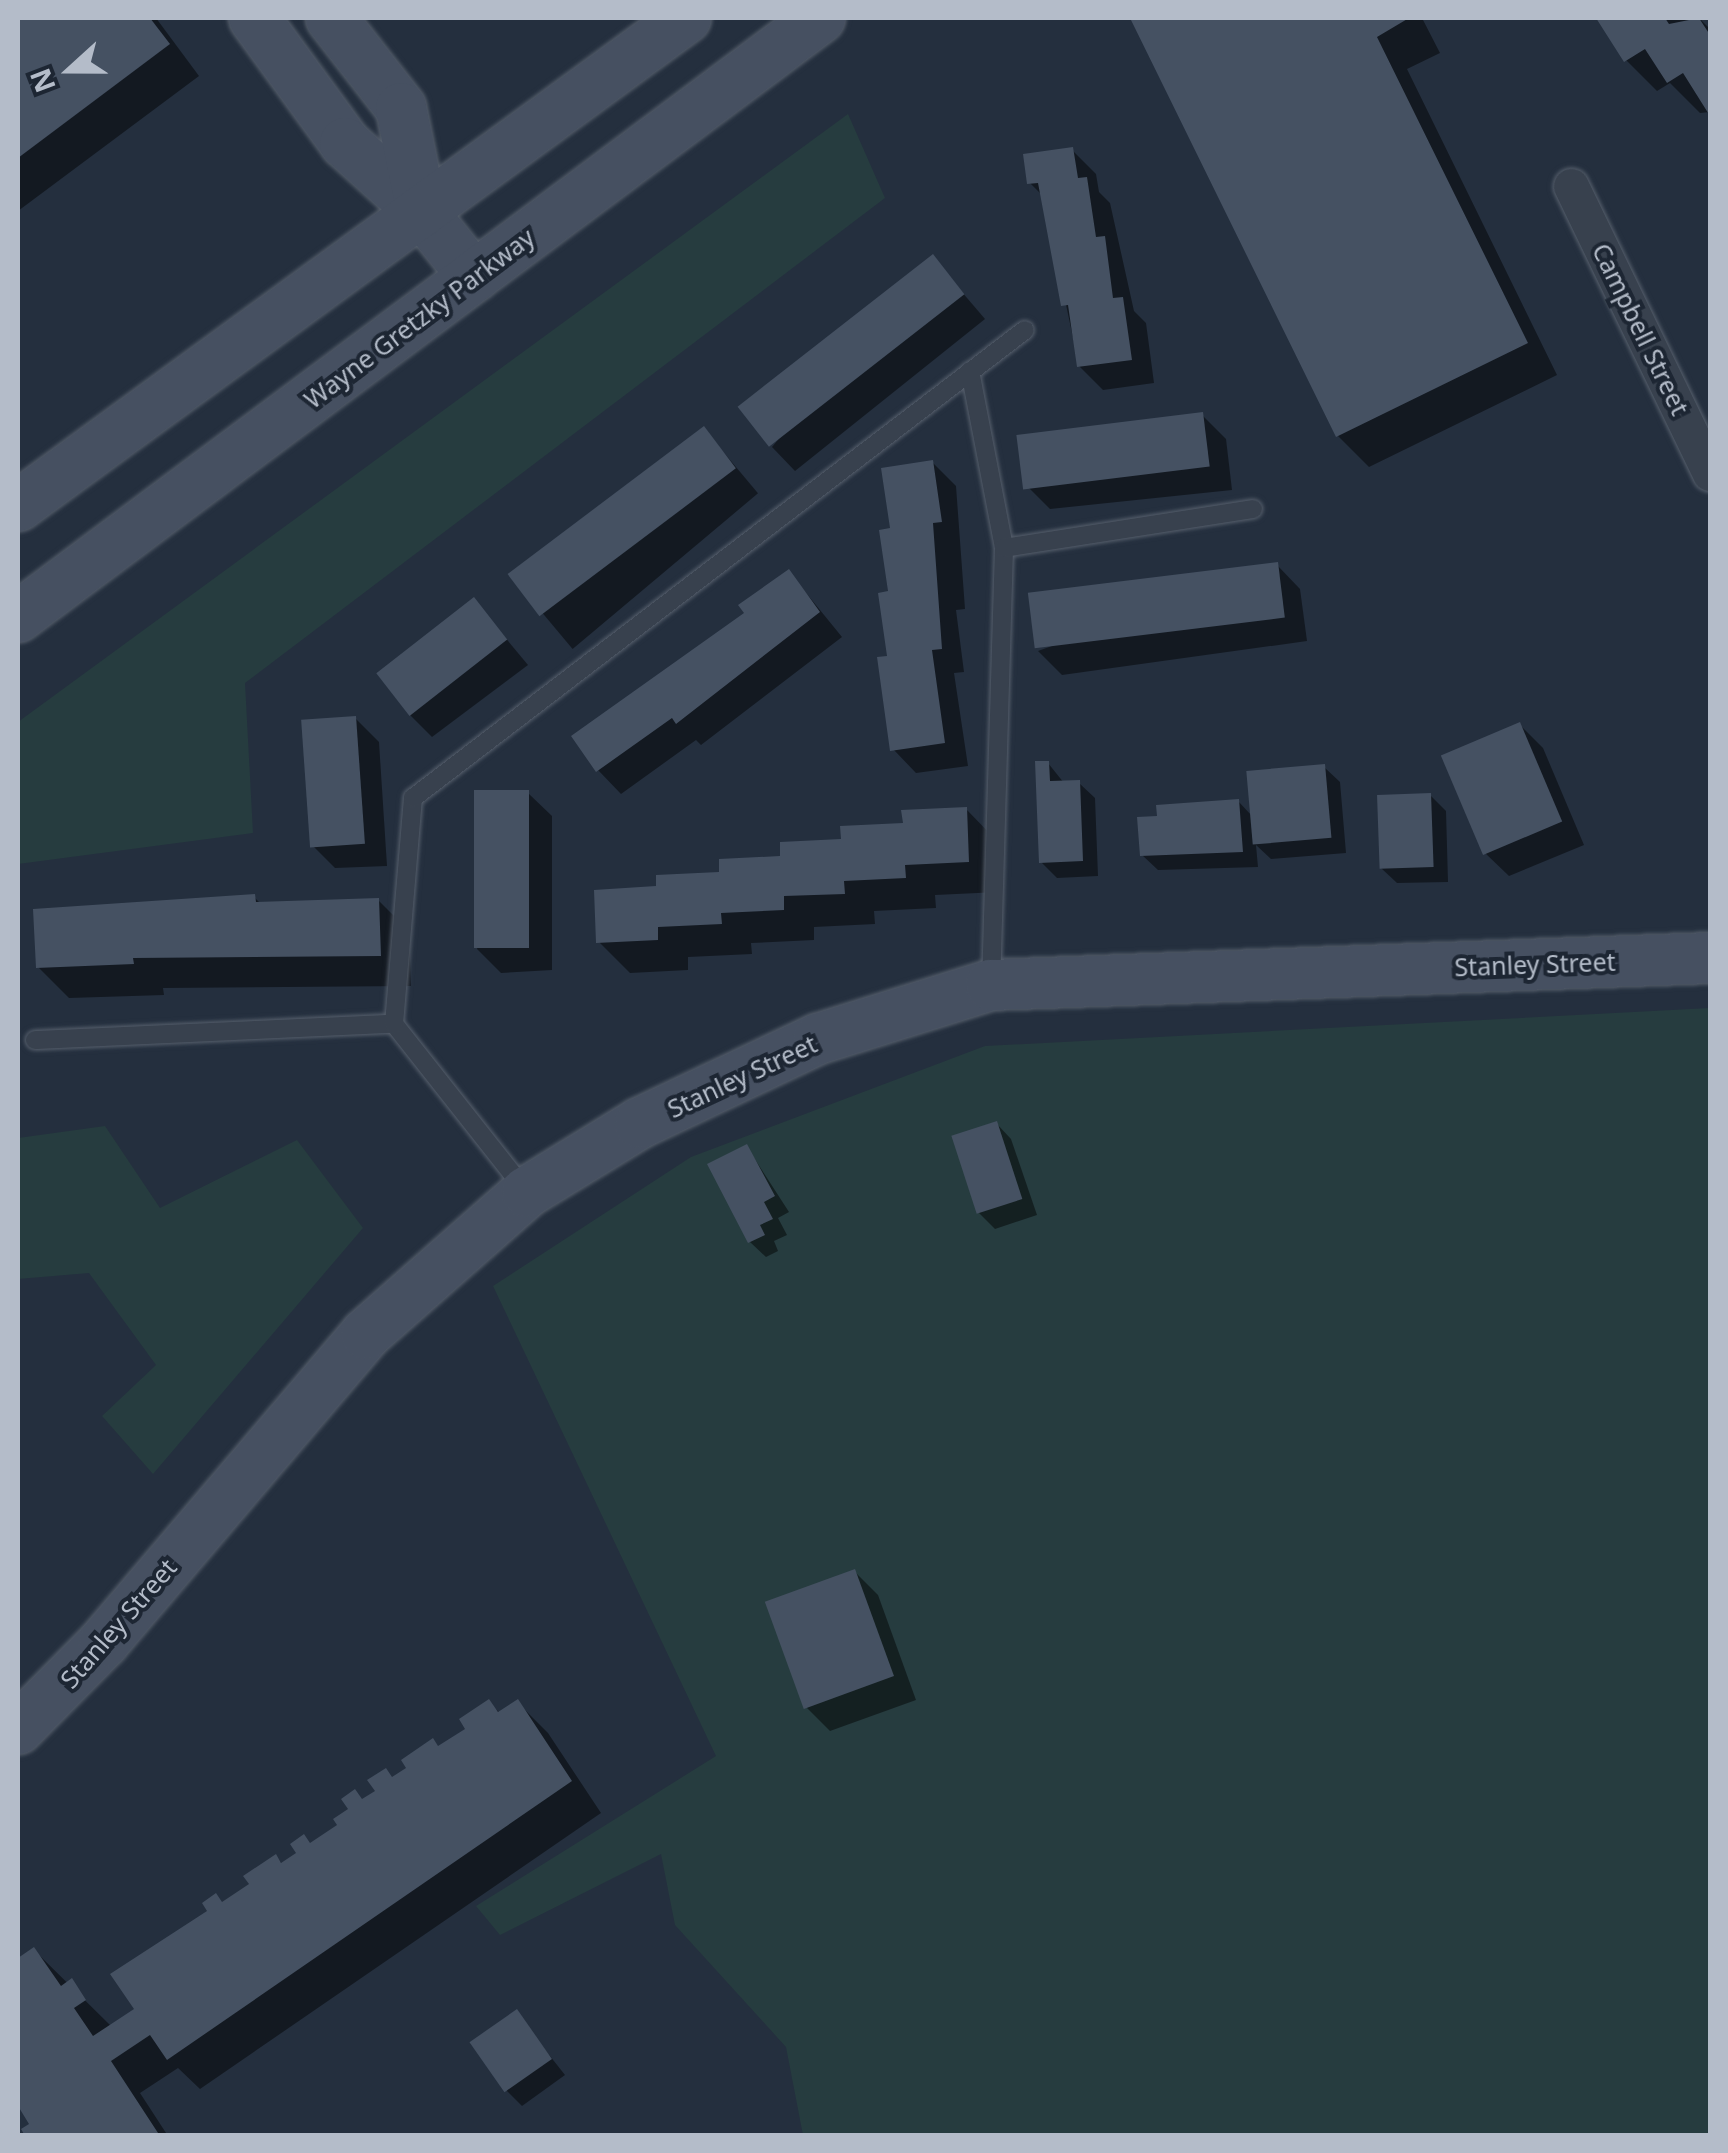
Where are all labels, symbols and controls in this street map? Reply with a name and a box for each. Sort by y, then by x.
north arrow [20,20,120,120]
text: N [20,63,64,98]
street label: Wayne Gretzky Parkway [298,222,540,414]
street label: Campbell Street [1586,238,1696,420]
street label: Stanley Street [1454,946,1616,982]
street label: Stanley Street [663,1028,821,1124]
street label: Stanley Street [54,1552,182,1694]

